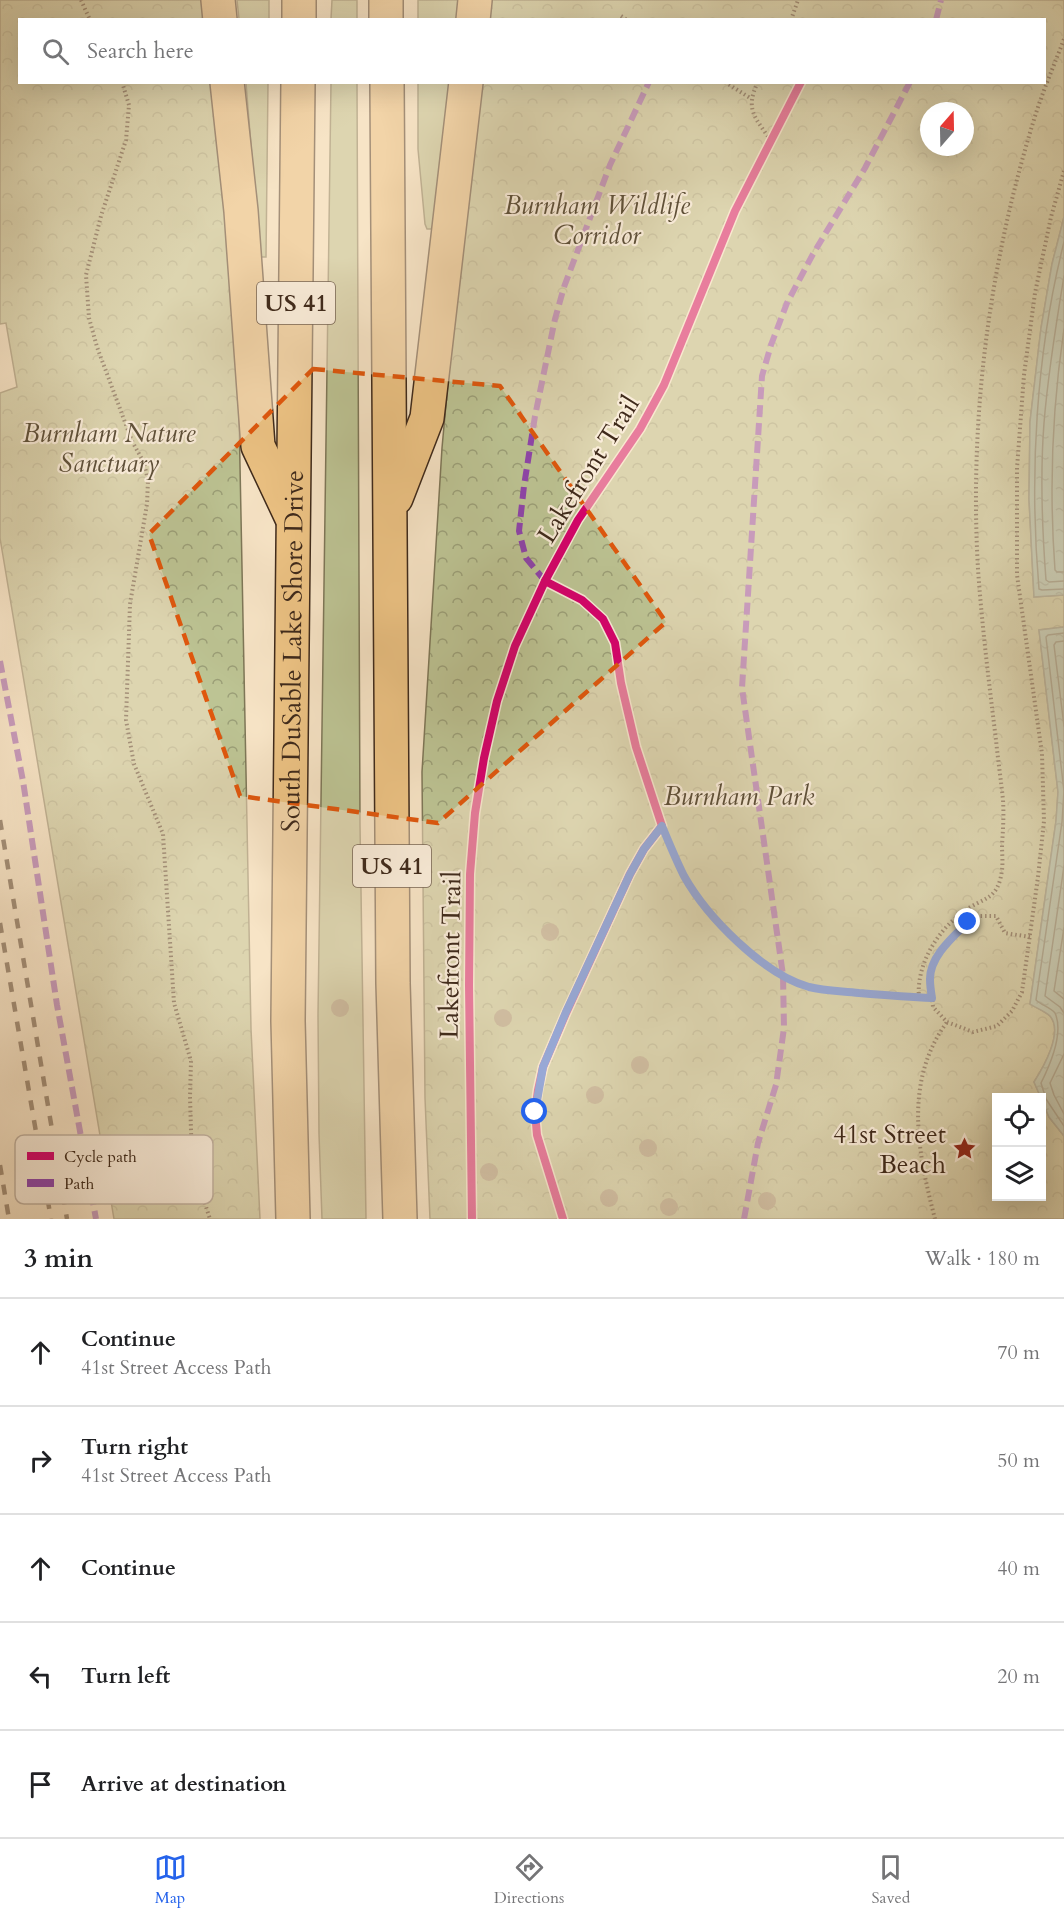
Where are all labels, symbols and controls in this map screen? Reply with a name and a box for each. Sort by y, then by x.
search box [18,18,1046,84]
icon: search [39,35,72,68]
text: Search here [87,36,194,66]
north arrow [920,102,974,156]
park label: Burnham Wildlife Corridor [504,188,691,253]
road number: US 41 [257,282,335,324]
street label: Lakefront Trail [529,389,648,550]
park label: Burnham Nature Sanctuary [22,416,197,481]
street label: South DuSable Lake Shore Drive [273,470,312,832]
park label: Burnham Park [664,779,814,814]
road number: US 41 [353,845,431,887]
street label: Lakefront Trail [432,870,469,1039]
route end [954,908,980,934]
map controls [992,1093,1046,1201]
button: locate [992,1093,1046,1147]
route start [521,1098,547,1124]
place label: 41st Street Beach [833,1117,946,1182]
legend [15,1135,213,1204]
place icon: 41st Street Beach [951,1136,977,1162]
text: Cycle path [64,1146,137,1168]
button: layers [992,1147,1046,1201]
text: Path [64,1173,94,1195]
text: 3 min [24,1241,93,1276]
text: Walk · 180 m [925,1245,1040,1272]
text: Continue [81,1324,176,1354]
icon: ahead [24,1336,57,1369]
text: 70 m [997,1339,1040,1366]
text: 41st Street Access Path [81,1354,271,1381]
text: Turn right [81,1432,188,1462]
icon: right [24,1444,57,1477]
text: 50 m [997,1447,1040,1474]
text: 41st Street Access Path [81,1462,271,1489]
icon: ahead [24,1552,57,1585]
text: Continue [81,1553,176,1583]
text: 40 m [997,1555,1040,1582]
icon: left [24,1660,57,1693]
text: Turn left [81,1661,170,1691]
text: 20 m [997,1663,1040,1690]
icon: arrive [24,1768,57,1801]
text: Arrive at destination [81,1769,286,1799]
tab: Map [154,1851,187,1909]
tab: Directions [494,1851,564,1909]
tab: Saved [872,1851,910,1909]

